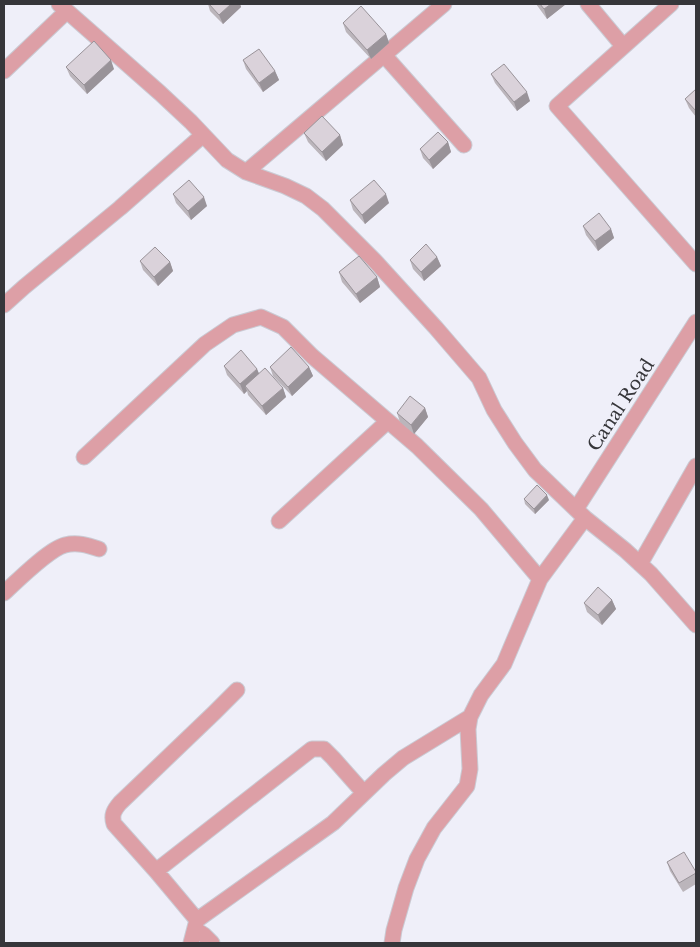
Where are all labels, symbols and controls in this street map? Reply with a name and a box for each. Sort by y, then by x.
street label: Canal Road [583,355,659,455]

